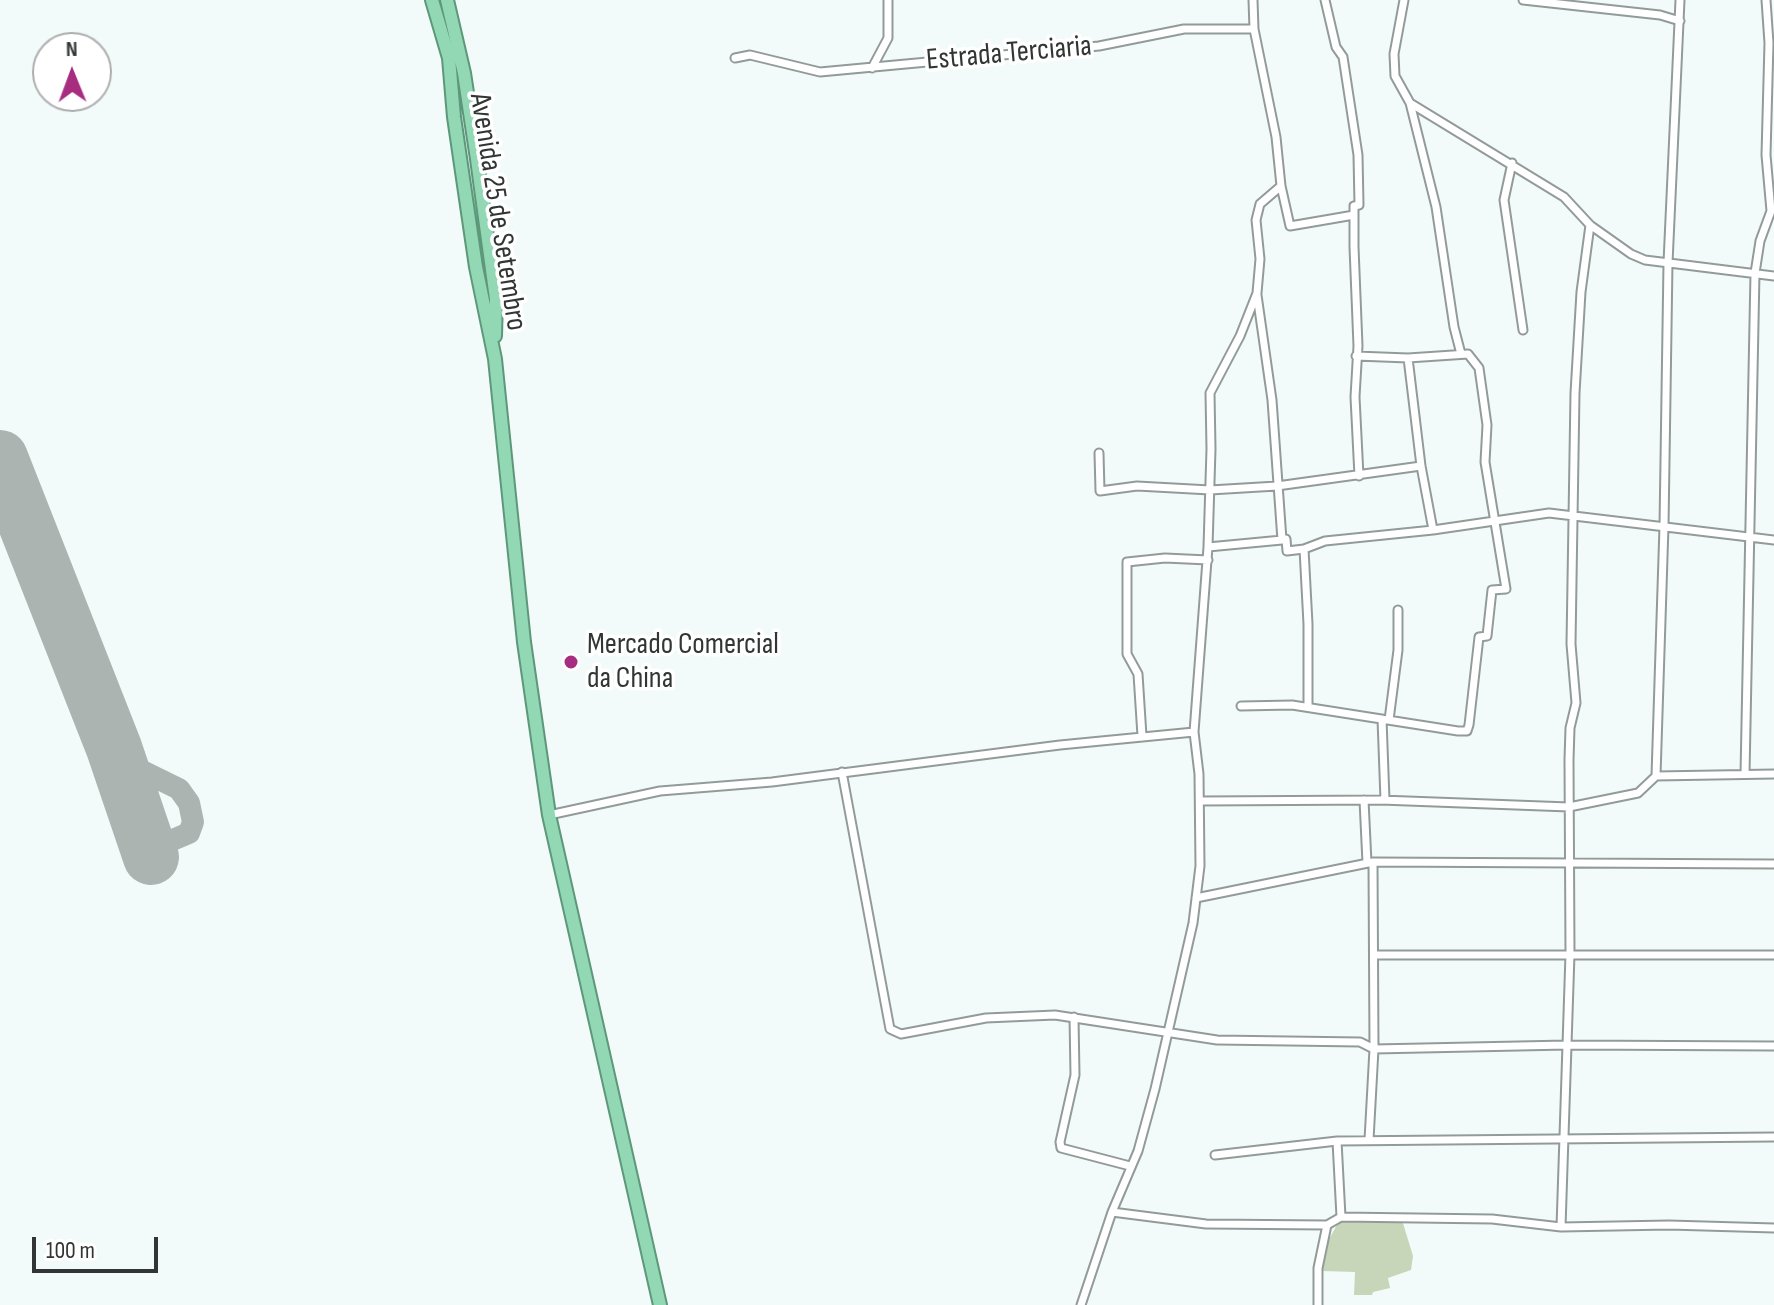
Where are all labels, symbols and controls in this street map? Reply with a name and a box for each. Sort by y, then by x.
street label: Estrada Terciaria [925,29,1093,79]
north arrow [32,32,112,112]
text: N [65,36,78,63]
street label: Avenida 25 de Setembro [460,91,534,333]
place label: Mercado Comercial da China [587,627,779,698]
marker: Mercado Comercial da China [562,653,580,671]
scale bar [36,1221,162,1271]
text: 100 m [46,1236,95,1265]

